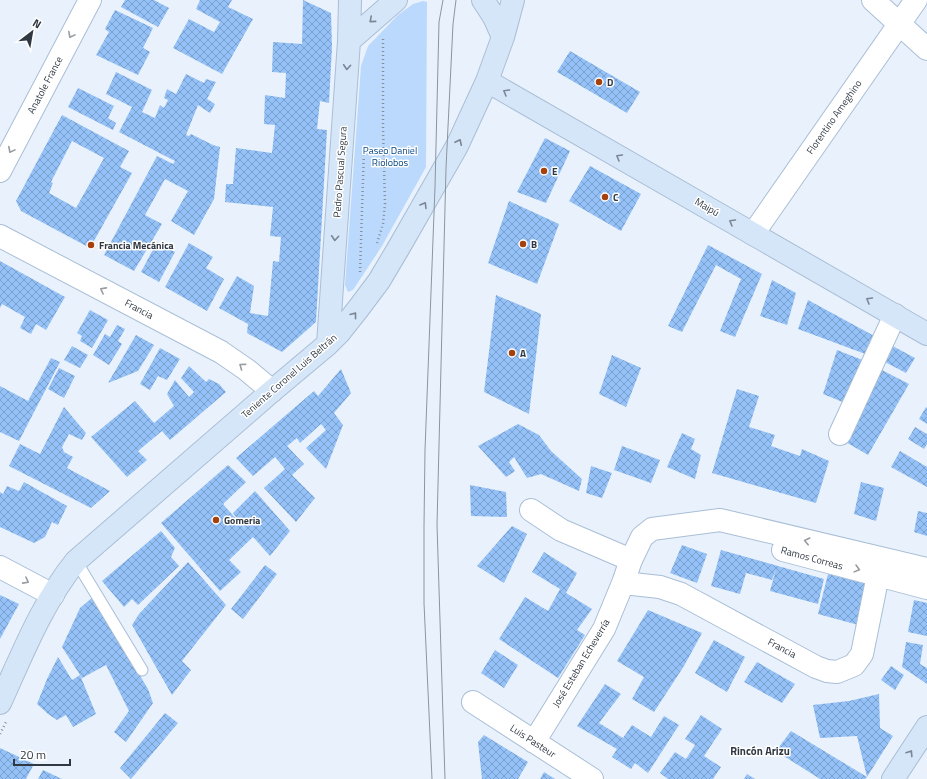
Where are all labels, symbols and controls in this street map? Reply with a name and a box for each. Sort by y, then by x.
north arrow [12,12,52,52]
text: N [30,15,45,32]
one-way arrow [370,16,377,23]
one-way arrow [69,30,76,38]
street label: Anatole France [24,54,66,116]
one-way arrow [342,64,351,70]
place label: D [607,75,613,90]
marker: D [594,77,604,87]
street label: Florentino Ameghino [803,77,865,157]
one-way arrow [503,90,510,97]
street label: Pedro Pascual Segura [329,126,351,218]
one-way arrow [454,139,462,146]
park label: Paseo Daniel Riolobos [363,143,417,170]
one-way arrow [8,145,16,153]
one-way arrow [616,155,623,162]
place label: E [552,164,558,179]
marker: E [539,166,549,176]
place label: C [613,190,619,205]
marker: C [600,192,610,202]
street label: Maipú [692,194,722,220]
one-way arrow [419,202,426,209]
one-way arrow [729,219,736,226]
one-way arrow [330,235,339,242]
place label: B [531,237,537,252]
place label: Francia Mecánica [99,238,174,253]
marker: B [518,239,528,249]
marker: Francia Mecánica [86,240,96,250]
one-way arrow [100,287,107,295]
street label: Francia [122,295,156,323]
one-way arrow [866,298,873,305]
one-way arrow [349,312,356,319]
street label: Teniente Coronel Luis Beltrán [238,330,340,422]
place label: A [520,346,526,361]
marker: A [507,348,517,358]
one-way arrow [239,364,246,371]
place label: Gomeria [224,513,260,528]
marker: Gomeria [211,515,221,525]
one-way arrow [804,537,810,545]
street label: Ramos Correas [779,542,845,574]
one-way arrow [853,565,860,573]
one-way arrow [22,576,29,584]
street label: José Esteban Echeverría [549,616,613,710]
street label: Francia [765,634,799,662]
street label: Luis Pasteur [507,721,559,762]
scale bar [14,741,70,767]
district label: Rincón Arizu [730,743,790,759]
text: 20 m [20,745,46,764]
one-way arrow [905,750,913,757]

